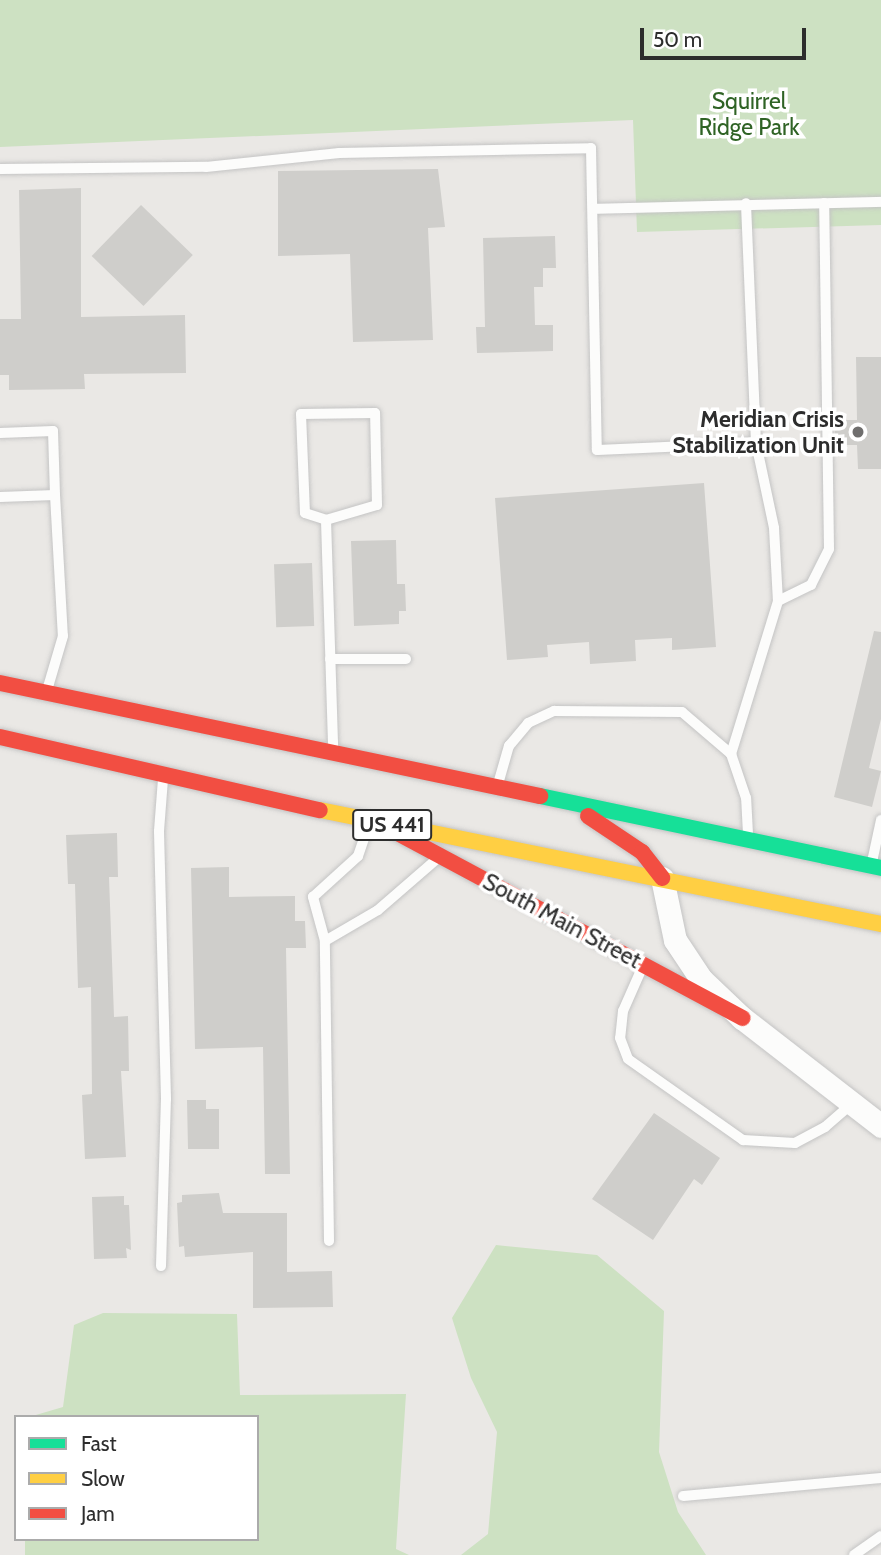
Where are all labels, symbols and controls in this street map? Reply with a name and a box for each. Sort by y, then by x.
scale bar [643,14,809,58]
text: 50 m [653,27,702,52]
park label: Squirrel Ridge Park [698,87,800,141]
place label: Meridian Crisis Stabilization Unit [673,405,844,459]
marker: Meridian Crisis Stabilization Unit [850,424,866,440]
road number: US 441 [352,808,432,842]
street label: South Main Street [478,868,646,974]
legend [14,1415,259,1541]
text: Fast [81,1431,117,1456]
text: Slow [81,1466,125,1491]
text: Jam [81,1501,115,1526]

